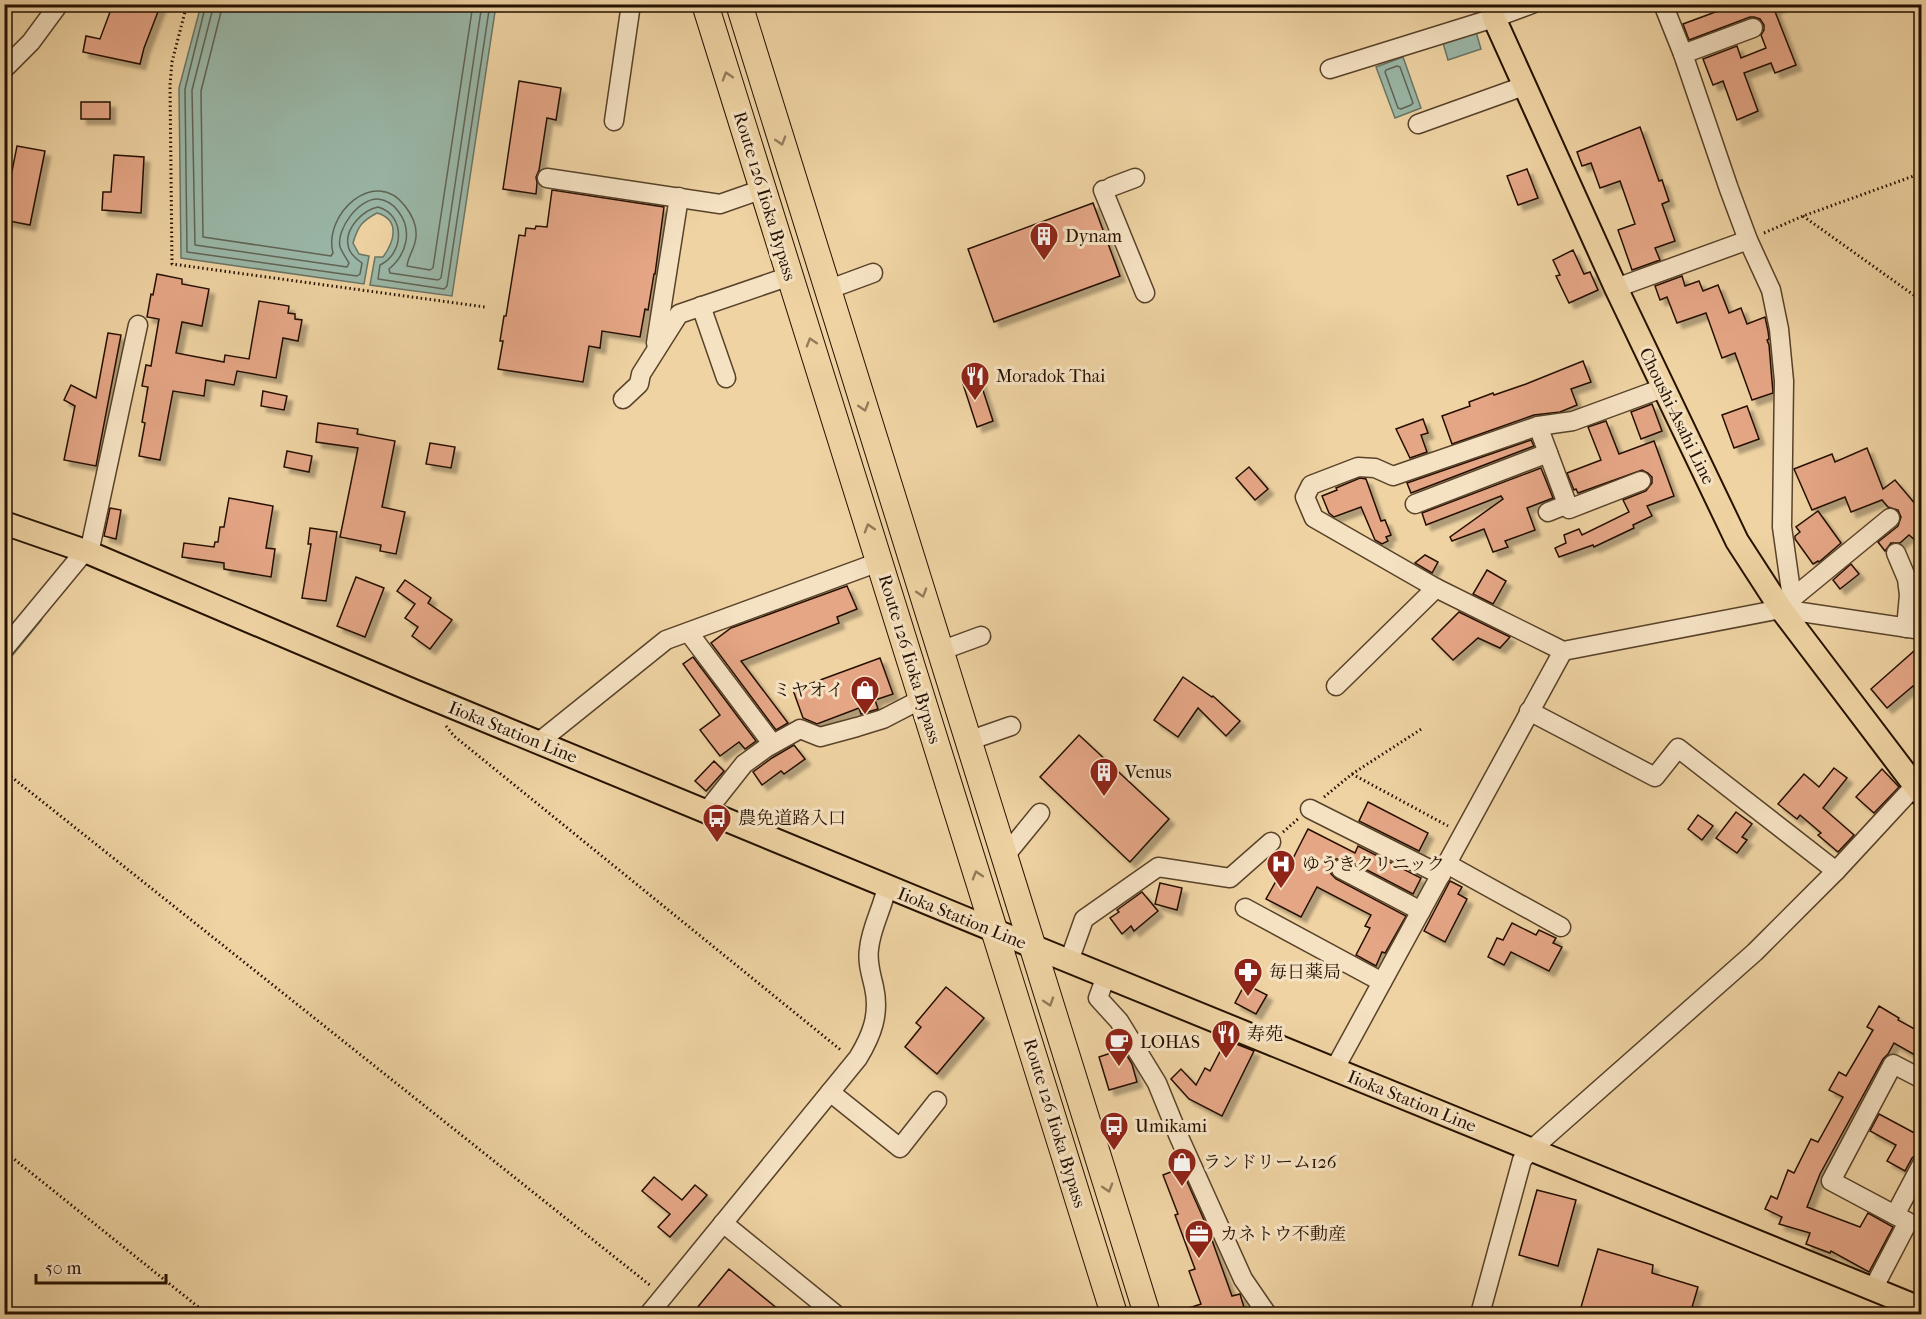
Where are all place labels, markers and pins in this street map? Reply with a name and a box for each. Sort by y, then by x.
building icon: Dynam [1028,220,1060,262]
place label: Dynam [1065,226,1122,247]
restaurant icon: Moradok Thai [959,360,991,402]
place label: Moradok Thai [996,366,1106,387]
shop icon: ミヤオイ [849,674,881,716]
place label: ミヤオイ [773,680,844,701]
building icon: Venus [1088,756,1120,798]
place label: Venus [1124,762,1172,783]
bus stop icon: 農免道路入口 [701,802,733,844]
place label: 農免道路入口 [738,808,846,829]
hospital icon: ゆうきクリニック [1265,848,1297,890]
place label: ゆうきクリニック [1302,854,1445,875]
pharmacy icon: 毎日薬局 [1232,956,1264,998]
place label: 毎日薬局 [1269,962,1341,983]
restaurant icon: 寿苑 [1210,1018,1242,1060]
place label: 寿苑 [1247,1024,1283,1045]
cafe icon: LOHAS [1103,1026,1135,1068]
place label: LOHAS [1140,1032,1200,1053]
bus stop icon: Umikami [1098,1110,1130,1152]
place label: Umikami [1135,1116,1208,1137]
shop icon: ランドリーム126 [1166,1146,1198,1188]
place label: ランドリーム126 [1203,1152,1337,1173]
office icon: カネトウ不動産 [1183,1218,1215,1260]
place label: カネトウ不動産 [1220,1224,1346,1245]

